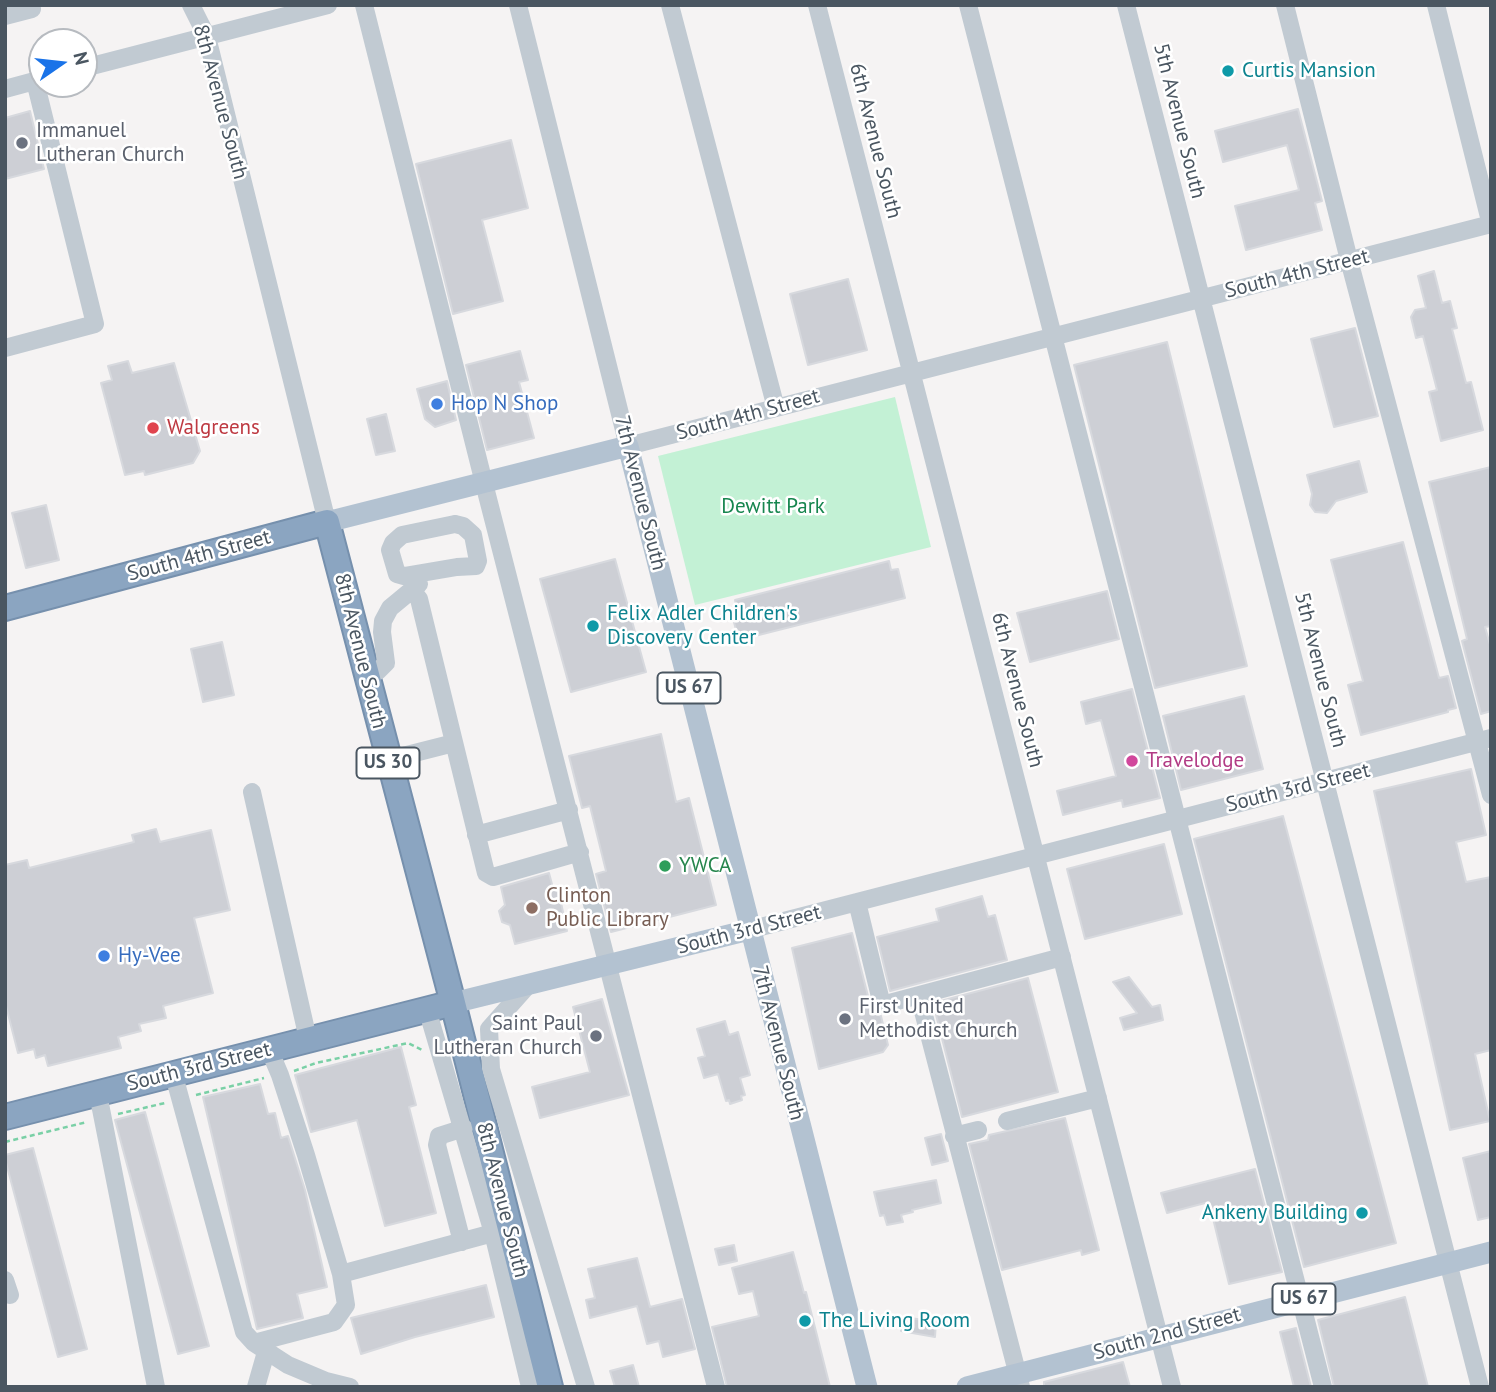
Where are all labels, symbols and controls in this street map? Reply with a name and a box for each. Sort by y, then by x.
street label: 8th Avenue South [187,22,253,182]
north arrow [28,28,98,98]
street label: 5th Avenue South [1148,41,1210,201]
text: N [68,49,95,67]
place label: Curtis Mansion [1242,58,1376,84]
street label: 6th Avenue South [844,61,906,221]
marker: Curtis Mansion [1220,63,1236,79]
place label: Immanuel Lutheran Church [36,118,185,168]
marker: Immanuel Lutheran Church [14,135,30,151]
street label: South 4th Street [1223,244,1371,304]
street label: South 4th Street [674,384,822,446]
place label: Hop N Shop [451,391,558,417]
marker: Hop N Shop [429,396,445,412]
street label: 7th Avenue South [609,413,671,573]
place label: Walgreens [167,415,260,441]
marker: Walgreens [145,420,161,436]
park label: Dewitt Park [721,494,825,520]
street label: South 4th Street [125,525,273,587]
street label: 8th Avenue South [329,571,391,731]
street label: 5th Avenue South [1289,590,1351,750]
place label: Felix Adler Children's Discovery Center [607,601,798,651]
street label: 6th Avenue South [986,610,1048,770]
marker: Felix Adler Children's Discovery Center [585,618,601,634]
road number: US 67 [658,673,720,704]
road number: US 30 [356,748,420,778]
place label: Travelodge [1146,748,1244,774]
marker: Travelodge [1124,753,1140,769]
street label: South 3rd Street [1224,758,1372,818]
place label: YWCA [679,853,731,879]
marker: YWCA [657,858,673,874]
place label: Clinton Public Library [546,883,669,933]
marker: Clinton Public Library [524,900,540,916]
street label: South 3rd Street [675,900,823,960]
place label: Hy-Vee [118,943,181,969]
marker: Hy-Vee [96,948,112,964]
street label: 7th Avenue South [747,963,809,1123]
place label: First United Methodist Church [859,994,1018,1044]
place label: Saint Paul Lutheran Church [433,1011,582,1061]
marker: First United Methodist Church [837,1011,853,1027]
marker: Saint Paul Lutheran Church [588,1028,604,1044]
street label: South 3rd Street [125,1037,273,1097]
street label: 8th Avenue South [471,1120,533,1280]
place label: Ankeny Building [1202,1200,1348,1226]
marker: Ankeny Building [1354,1205,1370,1221]
road number: US 67 [1272,1284,1336,1315]
street label: South 2nd Street [1091,1302,1243,1366]
place label: The Living Room [819,1308,970,1334]
marker: The Living Room [797,1313,813,1329]

